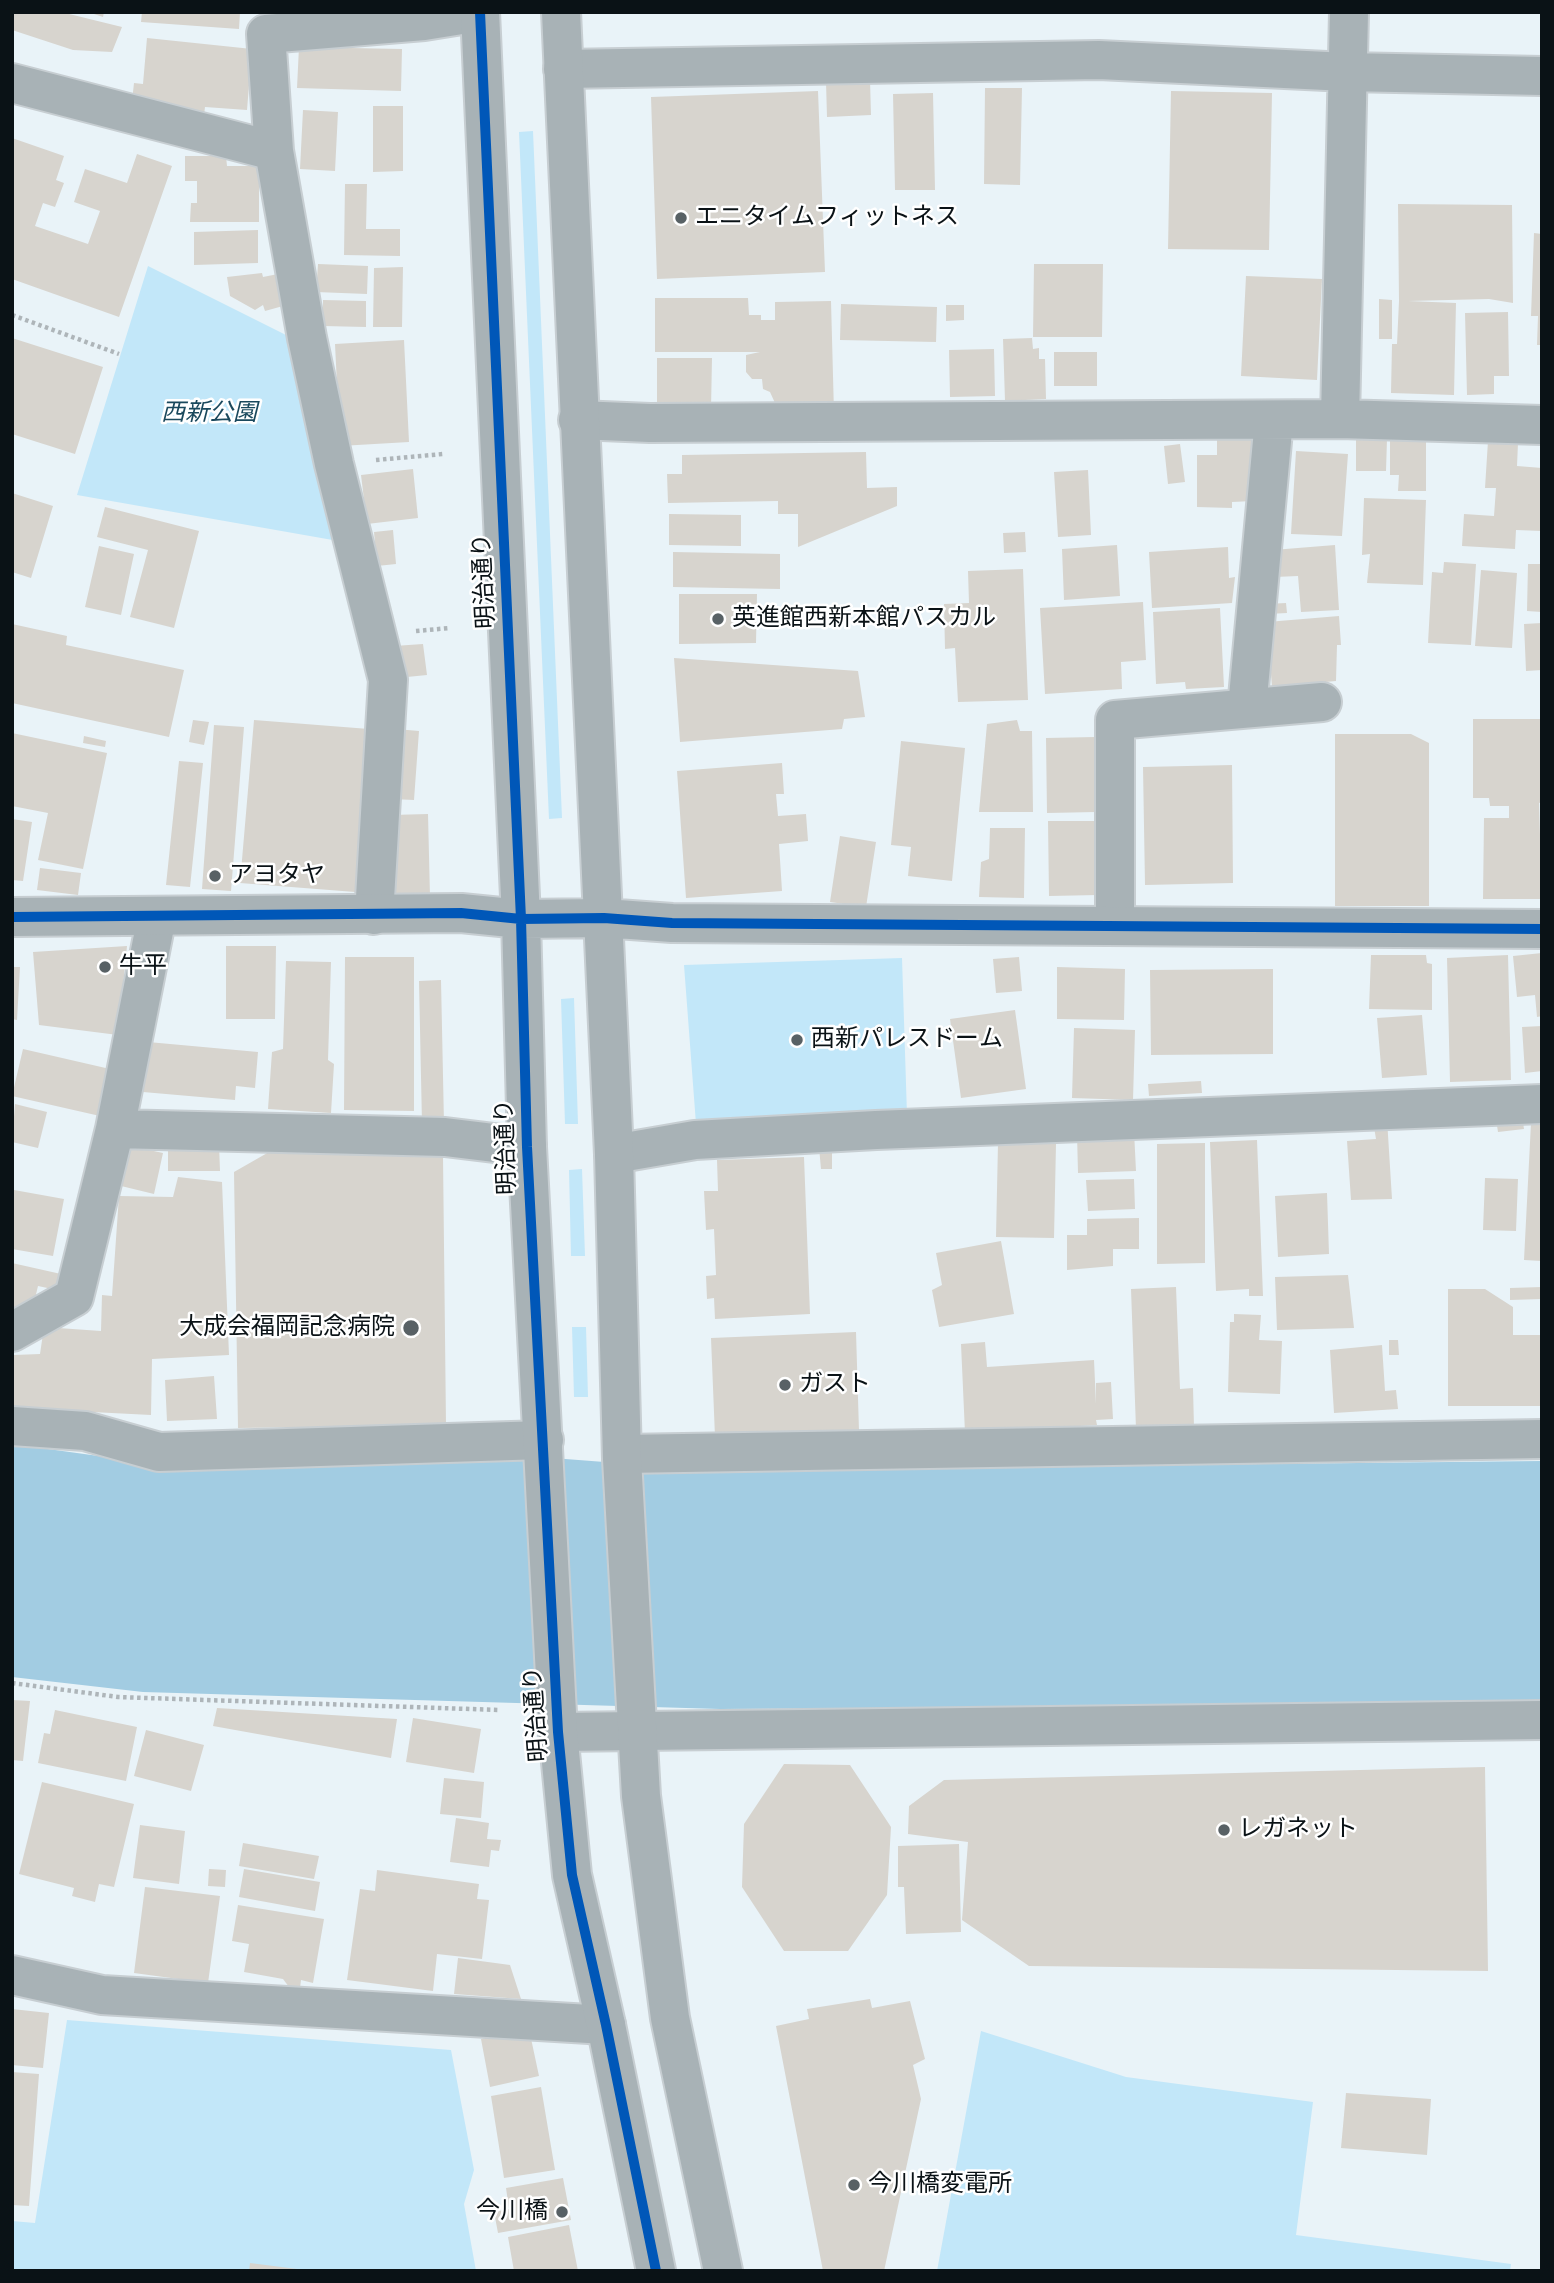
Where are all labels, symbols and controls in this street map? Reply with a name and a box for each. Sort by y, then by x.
place label: エニタイムフィットネス [695,204,959,232]
marker: エニタイムフィットネス [673,210,689,226]
park label: 西新公園 [161,400,257,428]
street label: 明治通り [468,532,502,630]
place label: 英進館西新本館パスカル [732,605,996,633]
marker: 英進館西新本館パスカル [710,611,726,627]
place label: アヨタヤ [229,862,325,890]
marker: アヨタヤ [207,868,223,884]
place label: 牛平 [119,953,167,981]
marker: 牛平 [97,959,113,975]
place label: 西新パレスドーム [811,1026,1003,1054]
marker: 西新パレスドーム [789,1032,805,1048]
street label: 明治通り [491,1099,523,1195]
place label: 大成会福岡記念病院 [179,1314,395,1342]
marker: 大成会福岡記念病院 [401,1318,421,1338]
place label: ガスト [799,1371,871,1399]
marker: ガスト [777,1377,793,1393]
street label: 明治通り [519,1665,555,1763]
place label: レガネット [1238,1816,1358,1844]
marker: レガネット [1216,1822,1232,1838]
place label: 今川橋変電所 [868,2171,1012,2199]
marker: 今川橋変電所 [846,2177,862,2193]
place label: 今川橋 [476,2198,548,2226]
marker: 今川橋 [554,2204,570,2220]

